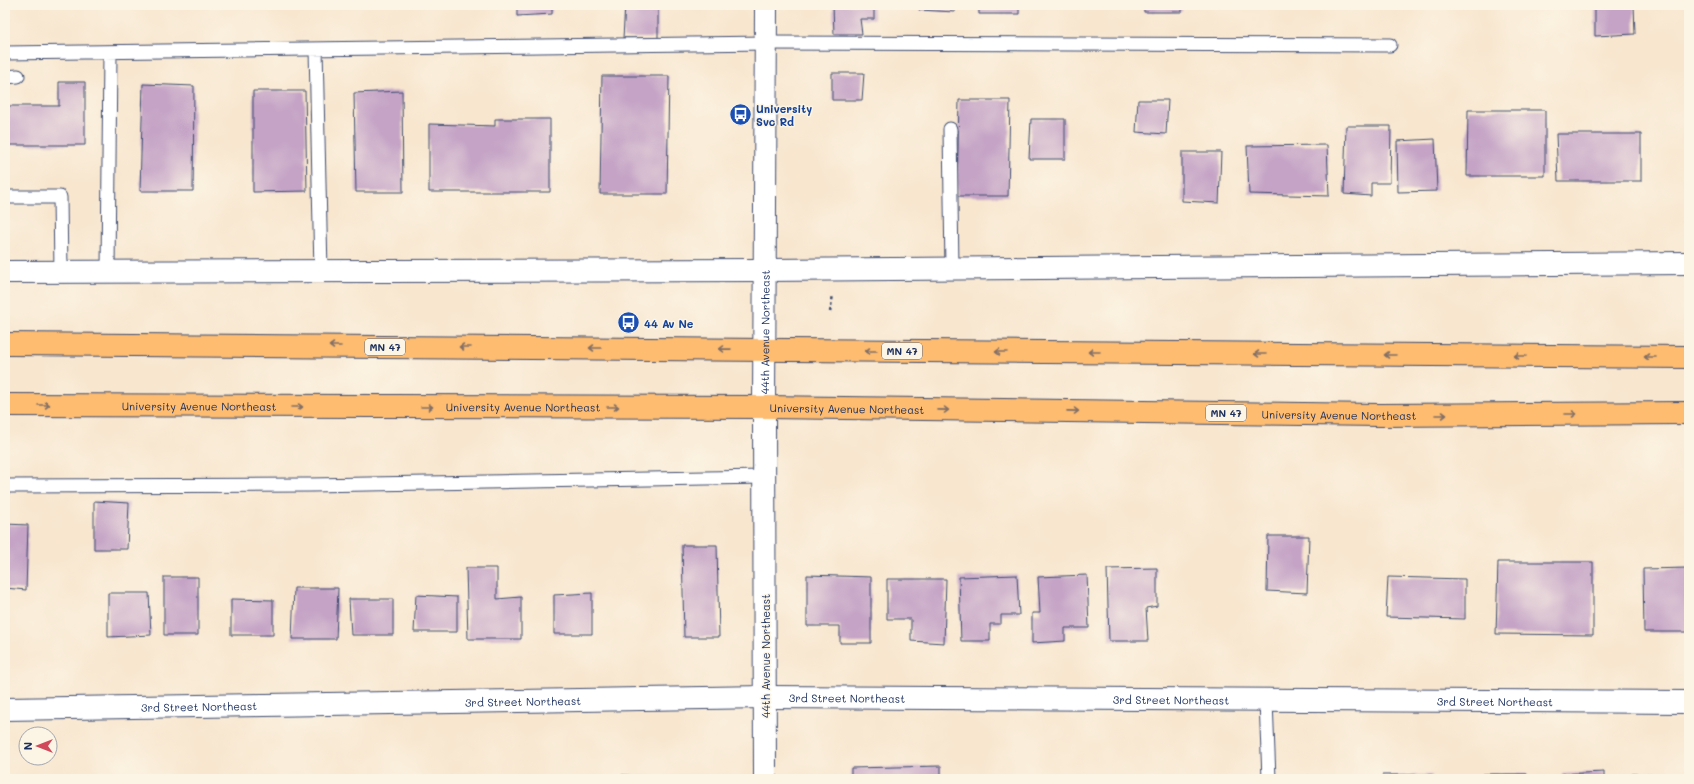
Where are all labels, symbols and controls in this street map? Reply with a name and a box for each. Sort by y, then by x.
bus stop icon: University Svc Rd [728,101,754,127]
place label: University Svc Rd [756,101,812,129]
street label: 44th Avenue Northeast [757,270,772,394]
bus stop icon: 44 Av Ne [615,310,641,336]
place label: 44 Av Ne [644,316,694,331]
road number: MN 47 [365,339,405,355]
one-way arrow [329,342,342,350]
one-way arrow [459,343,472,351]
road number: MN 47 [882,343,922,359]
one-way arrow [589,344,602,352]
one-way arrow [719,345,732,353]
one-way arrow [865,347,878,355]
one-way arrow [995,348,1008,356]
one-way arrow [1088,348,1101,356]
one-way arrow [1254,350,1267,358]
one-way arrow [1384,351,1397,359]
one-way arrow [1514,352,1527,360]
one-way arrow [1644,353,1657,361]
street label: University Avenue Northeast [122,398,276,413]
street label: University Avenue Northeast [446,399,600,414]
street label: University Avenue Northeast [770,400,925,417]
one-way arrow [37,401,50,409]
one-way arrow [290,403,303,411]
one-way arrow [420,403,433,411]
one-way arrow [606,403,619,411]
road number: MN 47 [1206,405,1246,421]
one-way arrow [936,406,949,414]
street label: University Avenue Northeast [1262,406,1416,423]
one-way arrow [1066,407,1079,415]
one-way arrow [1564,410,1577,418]
one-way arrow [1434,411,1447,419]
street label: 44th Avenue Northeast [758,594,773,718]
street label: 3rd Street Northeast [789,690,905,705]
street label: 3rd Street Northeast [1113,691,1229,707]
street label: 3rd Street Northeast [465,692,581,709]
street label: 3rd Street Northeast [1437,693,1553,709]
street label: 3rd Street Northeast [141,698,257,714]
north arrow [18,726,58,766]
text: N [20,742,35,750]

